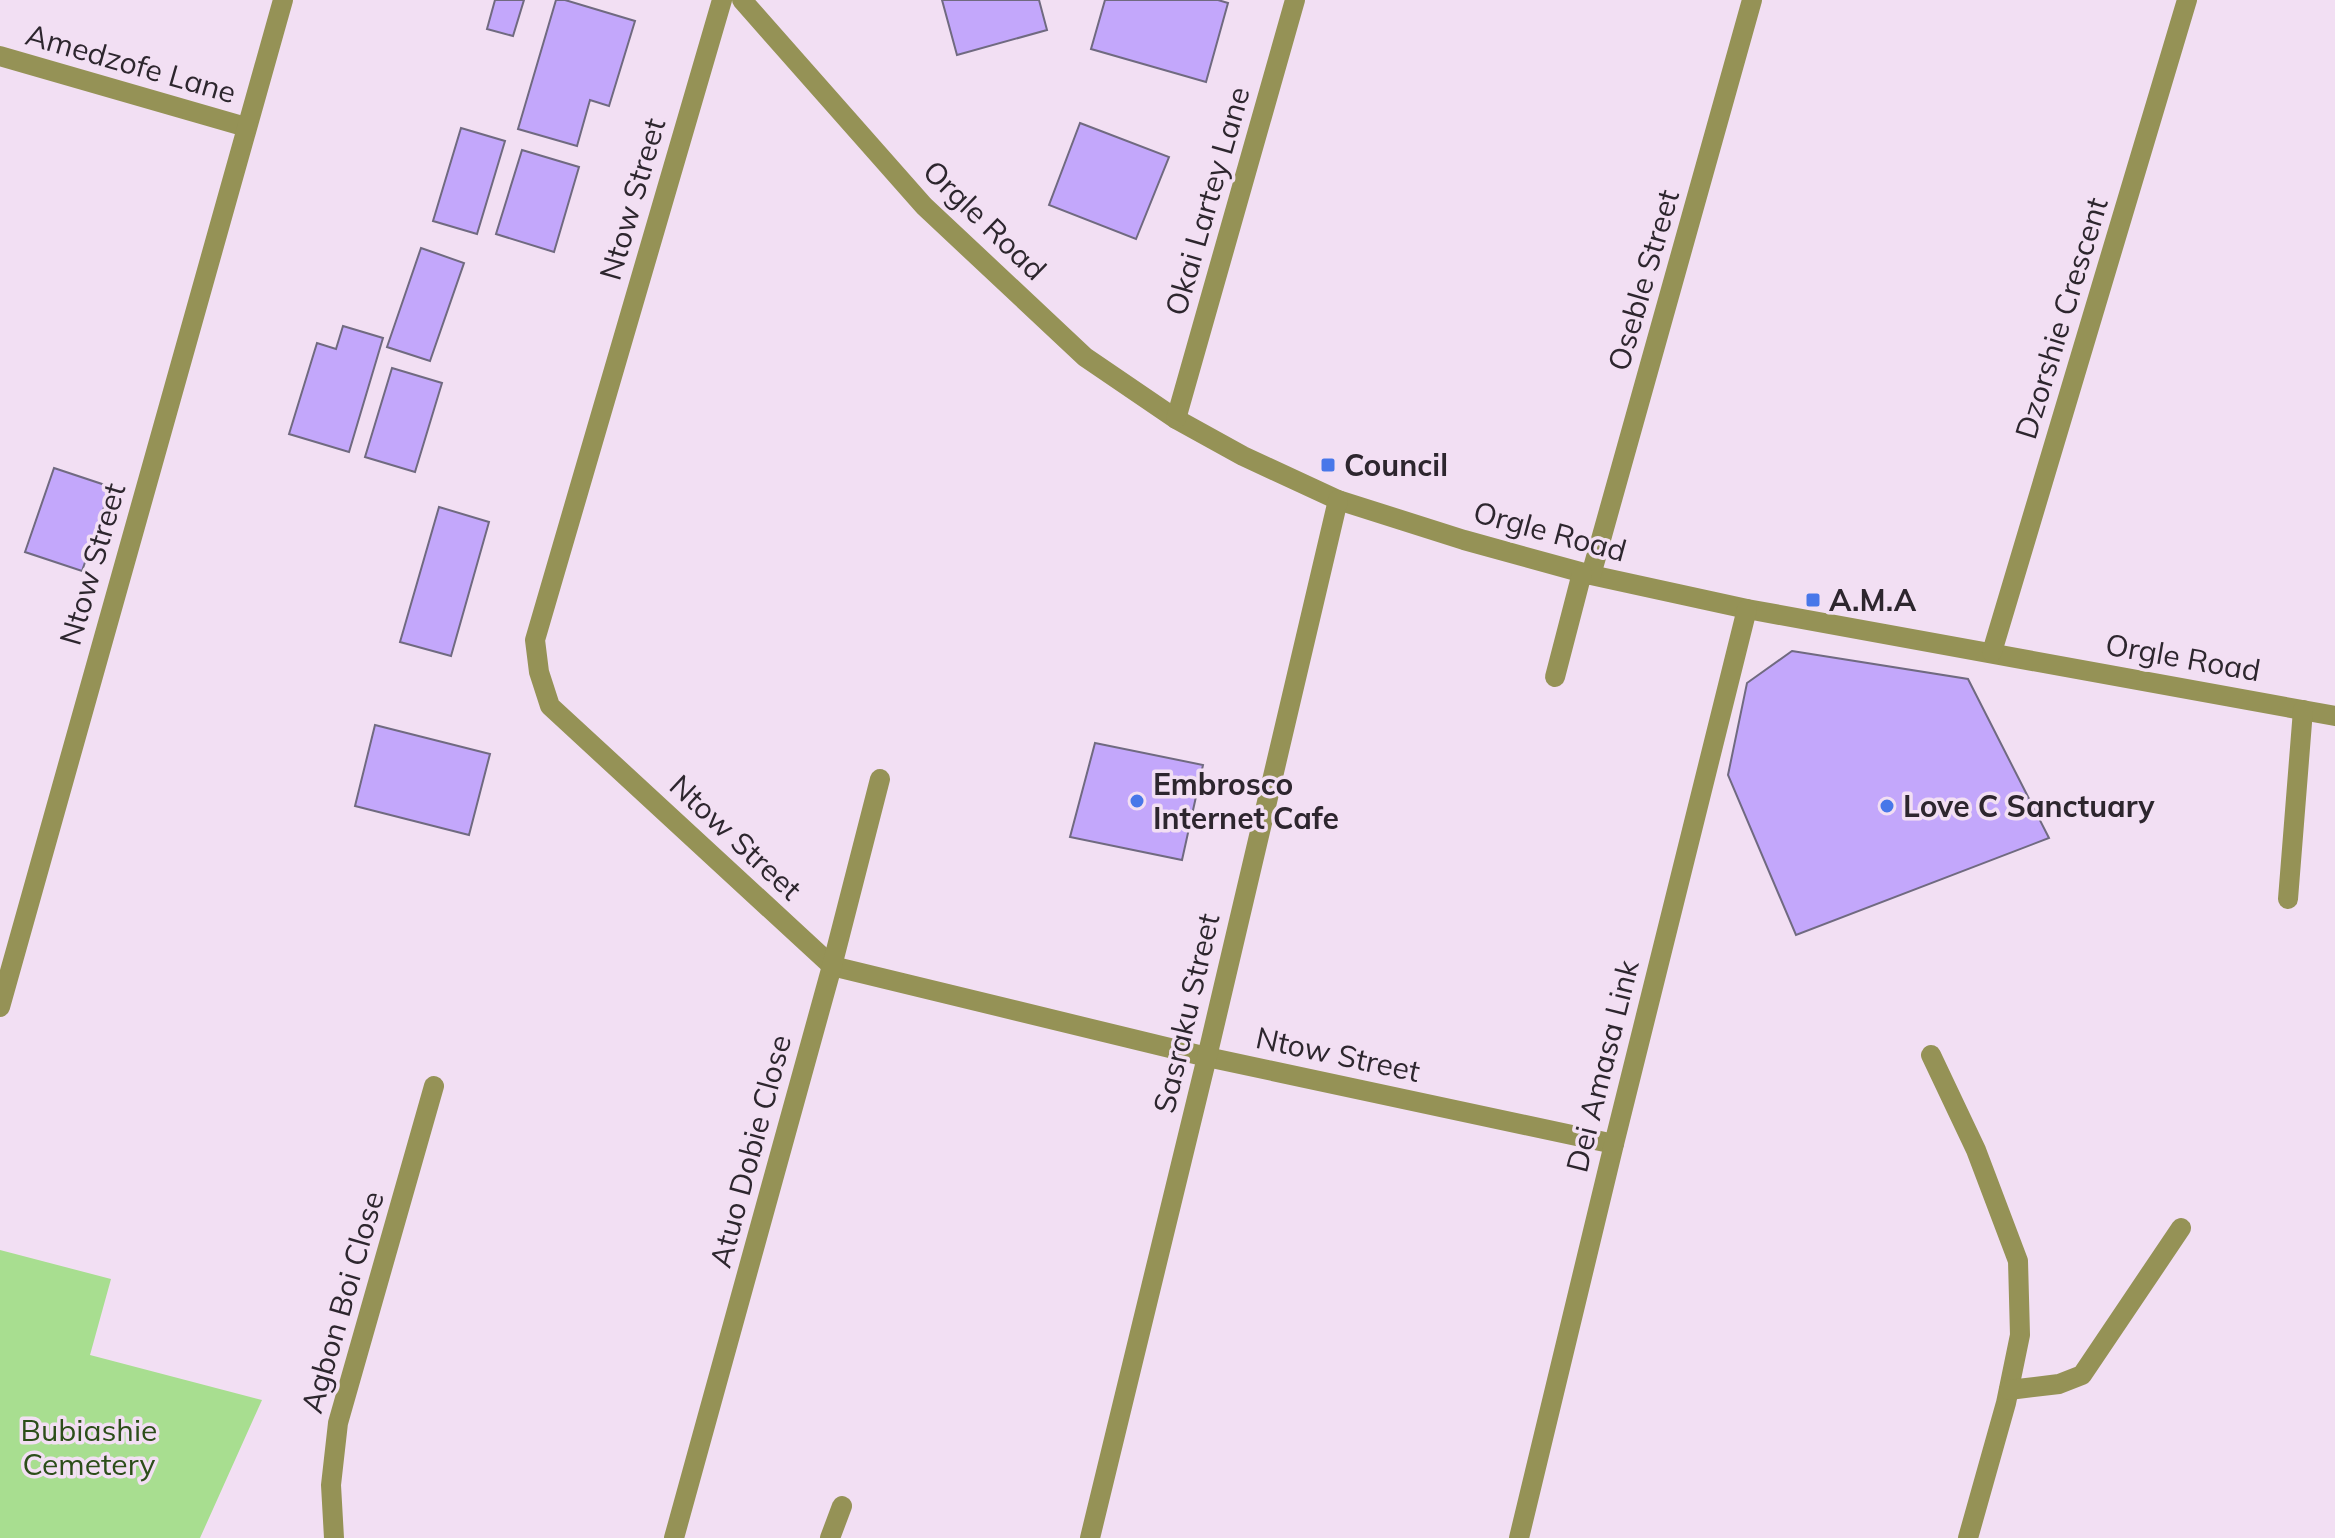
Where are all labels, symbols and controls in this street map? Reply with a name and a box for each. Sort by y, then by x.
street label: Amedzofe Lane [21,15,241,111]
street label: Okai Lartey Lane [1156,82,1258,320]
street label: Ntow Street [591,114,673,284]
street label: Orgle Road [915,152,1055,288]
street label: Oseble Street [1599,185,1687,375]
street label: Dzorshie Crescent [2006,193,2116,443]
place label: Council [1344,446,1448,484]
marker: Council [1319,456,1337,474]
street label: Ntow Street [51,479,133,649]
street label: Orgle Road [1469,492,1631,570]
place label: A.M.A [1829,581,1917,619]
marker: A.M.A [1804,591,1822,609]
street label: Orgle Road [2102,625,2264,689]
place label: Embrosco Internet Cafe [1153,765,1339,837]
street label: Ntow Street [662,766,810,908]
place label: Love C Sanctuary [1903,787,2155,825]
marker: Embrosco Internet Cafe [1128,792,1146,810]
marker: Love C Sanctuary [1878,797,1896,815]
street label: Sasraku Street [1145,909,1227,1117]
street label: Dei Amasa Link [1557,955,1647,1176]
street label: Ntow Street [1253,1018,1423,1090]
street label: Atuo Dobie Close [701,1031,799,1271]
street label: Agbon Boi Close [292,1187,392,1417]
park label: Bubiashie Cemetery [21,1411,157,1483]

